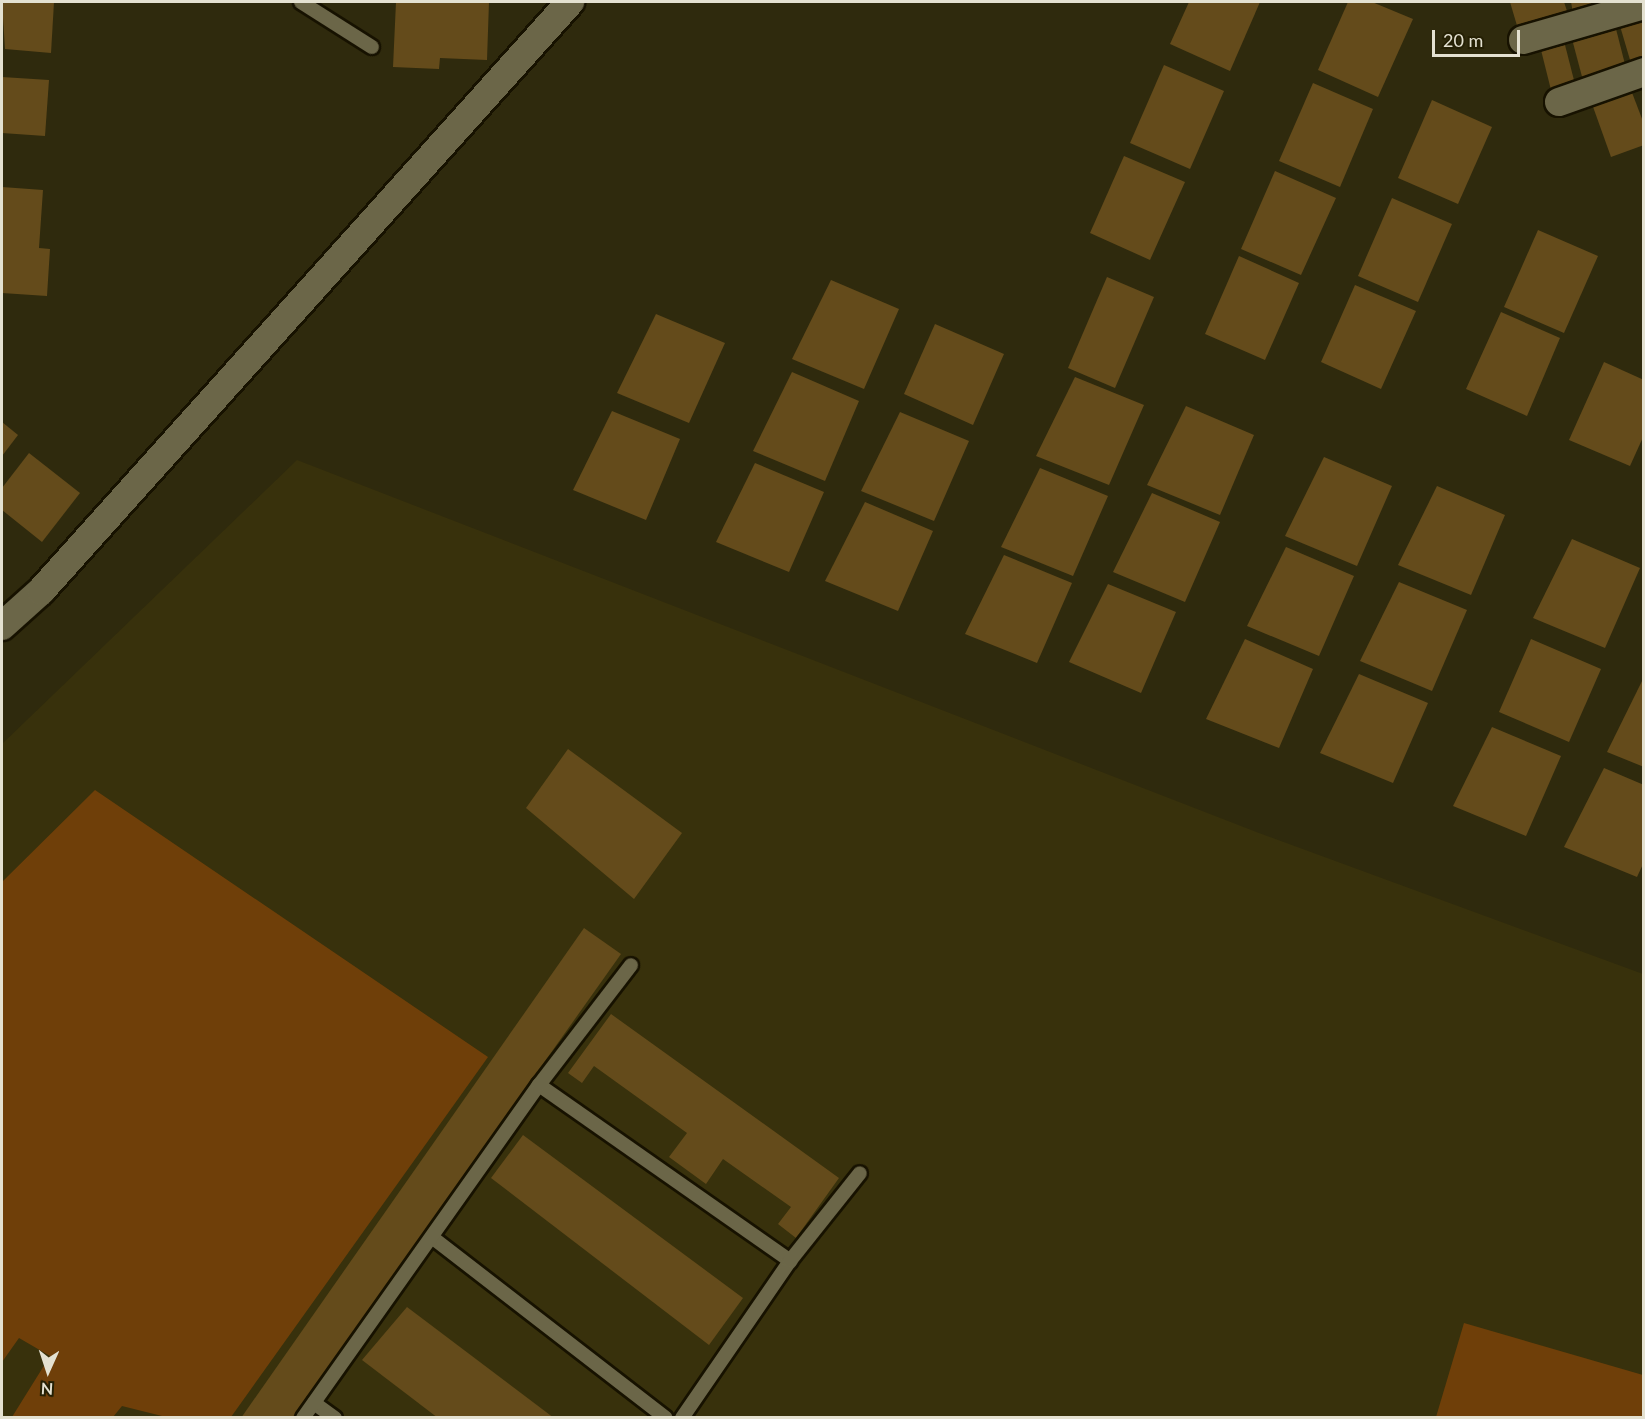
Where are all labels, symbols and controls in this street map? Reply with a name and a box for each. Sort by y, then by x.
scale bar [1435,18,1524,56]
text: 20 m [1443,29,1483,51]
north arrow [18,1341,78,1401]
text: N [40,1380,54,1399]

